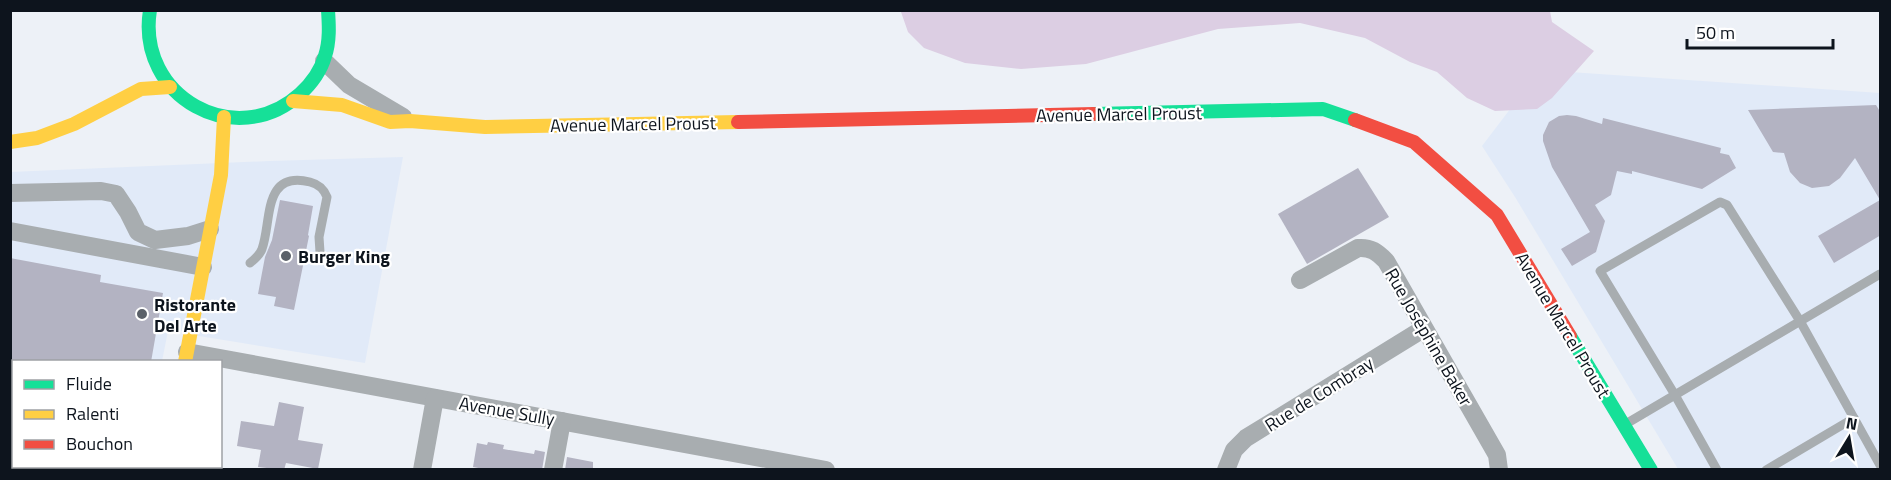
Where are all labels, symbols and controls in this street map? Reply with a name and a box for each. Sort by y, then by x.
scale bar [1687,12,1832,50]
text: 50 m [1696,19,1735,46]
street label: Avenue Marcel Proust [1036,99,1203,129]
street label: Avenue Marcel Proust [550,109,717,139]
place label: Burger King [298,243,390,270]
street label: Avenue Marcel Proust [1509,247,1618,404]
marker: Burger King [279,249,293,263]
street label: Rue Joséphine Baker [1378,263,1480,411]
place label: Ristorante Del Arte [154,291,236,339]
marker: Ristorante Del Arte [135,307,149,321]
street label: Rue de Combray [1259,350,1379,438]
legend [12,360,222,468]
text: Fluide [66,370,112,397]
street label: Avenue Sully [457,389,557,433]
text: Ralenti [66,400,119,427]
north arrow [1819,408,1879,468]
text: N [1844,410,1860,436]
text: Bouchon [66,430,133,457]

